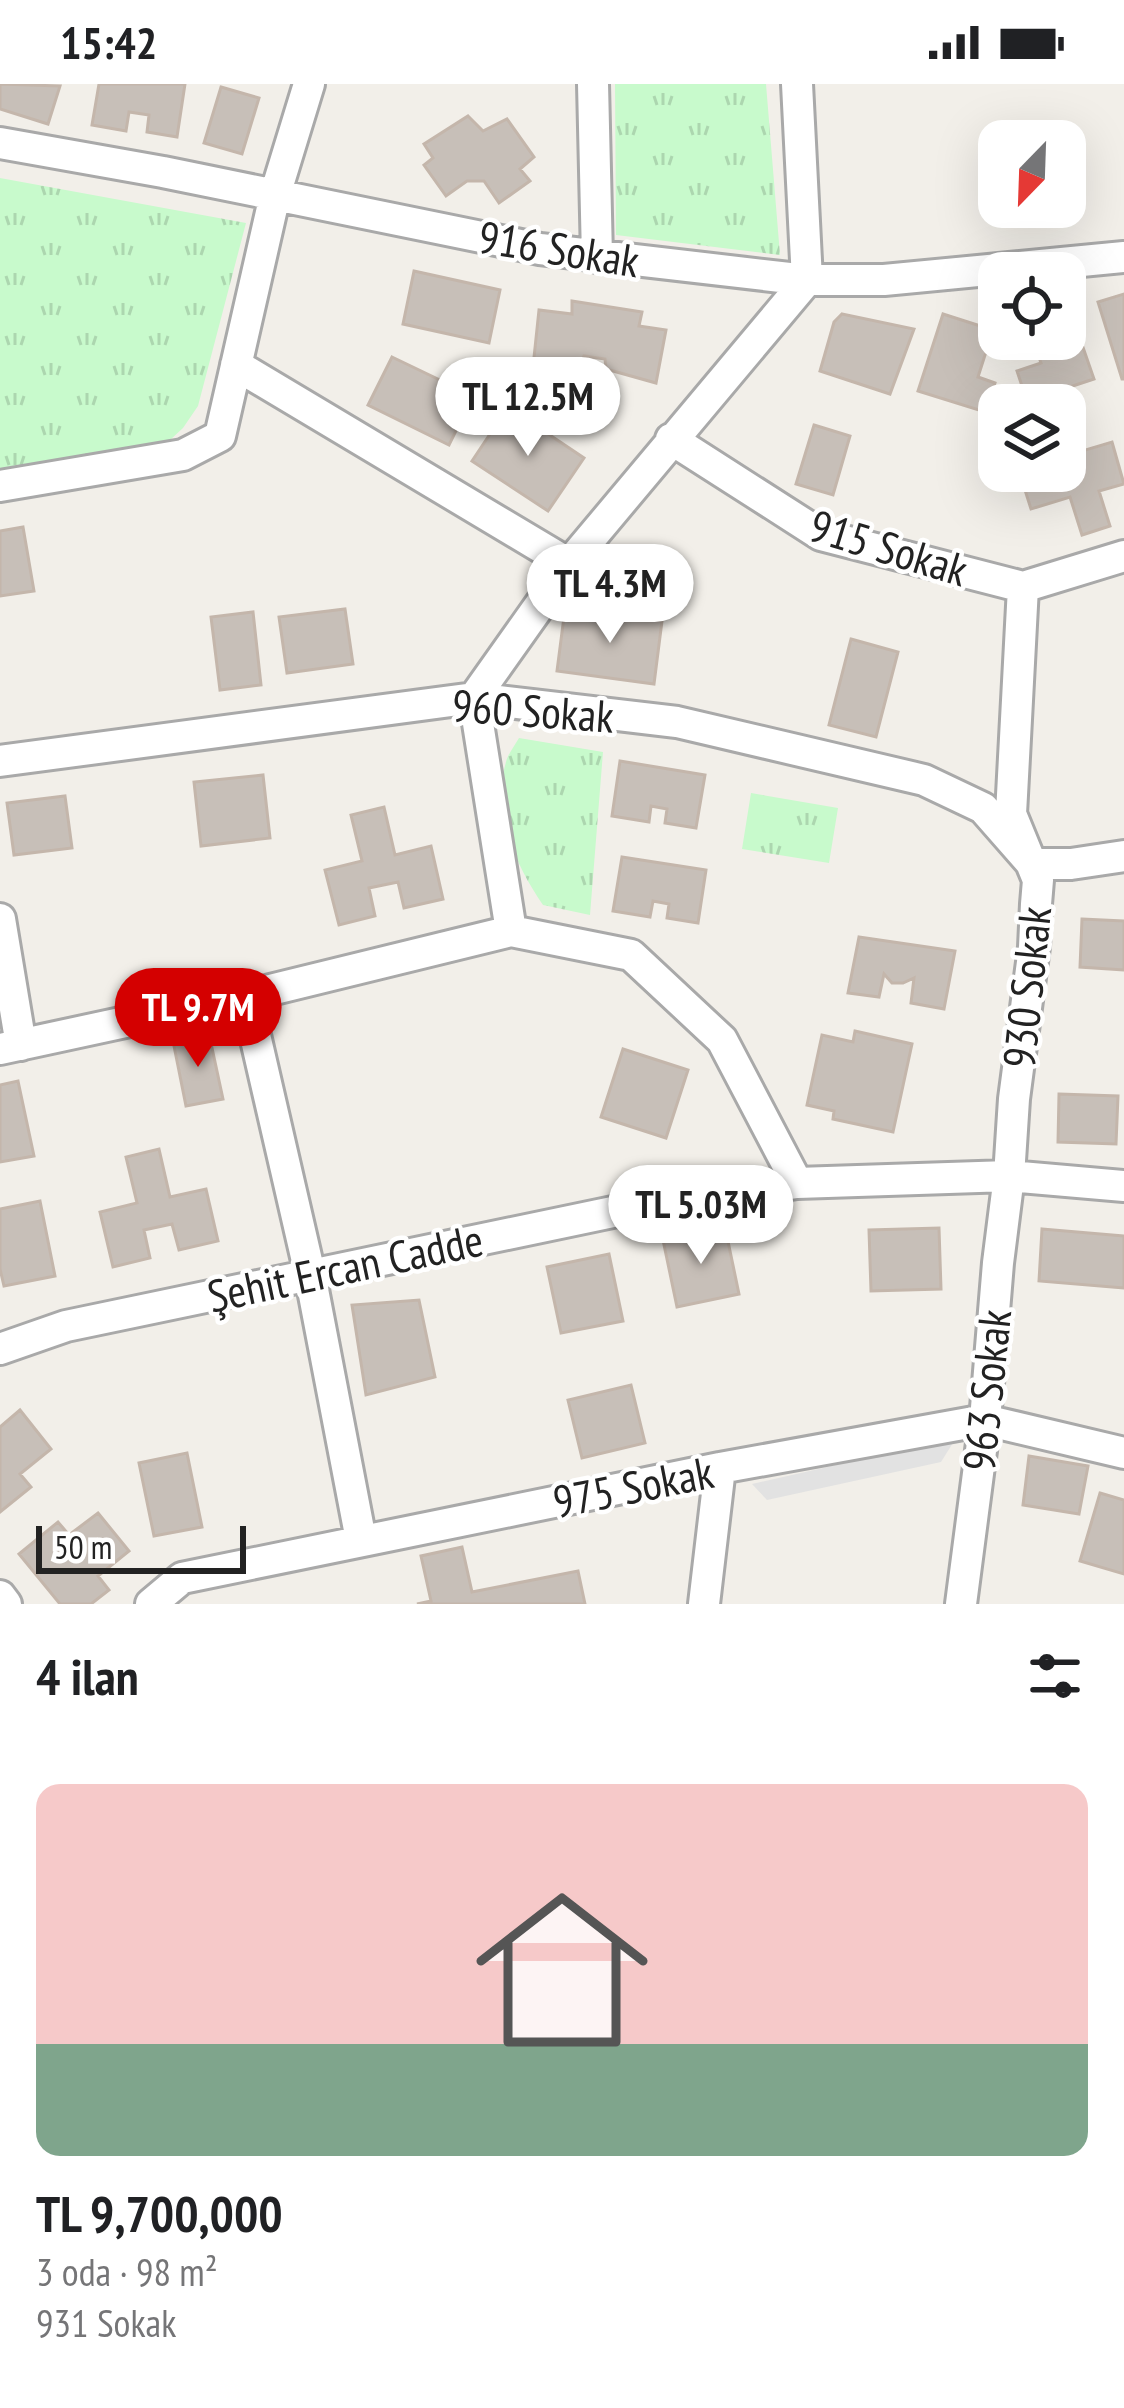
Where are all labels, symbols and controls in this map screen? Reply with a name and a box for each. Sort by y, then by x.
text: 15:42 [60,13,157,71]
north arrow [978,120,1086,228]
map controls [978,120,1086,492]
street label: 916 Sokak [474,207,644,289]
button: locate [978,252,1086,360]
pin: TL 12.5M [404,357,652,459]
text: TL 12.5M [462,370,594,421]
button: layers [978,384,1086,492]
street label: 915 Sokak [803,496,975,599]
pin: TL 4.3M [499,544,721,646]
text: TL 4.3M [554,557,666,608]
street label: 960 Sokak [450,675,616,745]
street label: 930 Sokak [989,903,1063,1071]
pin: TL 9.7M [87,968,309,1070]
text: TL 9.7M [142,981,254,1032]
pin: TL 5.03M [577,1165,825,1267]
text: TL 5.03M [635,1178,767,1229]
street label: Şehit Ercan Cadde [202,1210,488,1324]
street label: 963 Sokak [949,1306,1023,1474]
street label: 975 Sokak [548,1442,719,1530]
scale bar [36,1520,246,1573]
text: 50 m [54,1525,112,1568]
text: 4 ilan [36,1643,139,1709]
icon: filters [1022,1643,1088,1709]
icon: home [454,1862,670,2078]
text: TL 9,700,000 [36,2180,283,2246]
text: 3 oda · 98 m² [36,2246,218,2297]
text: 931 Sokak [36,2297,176,2348]

